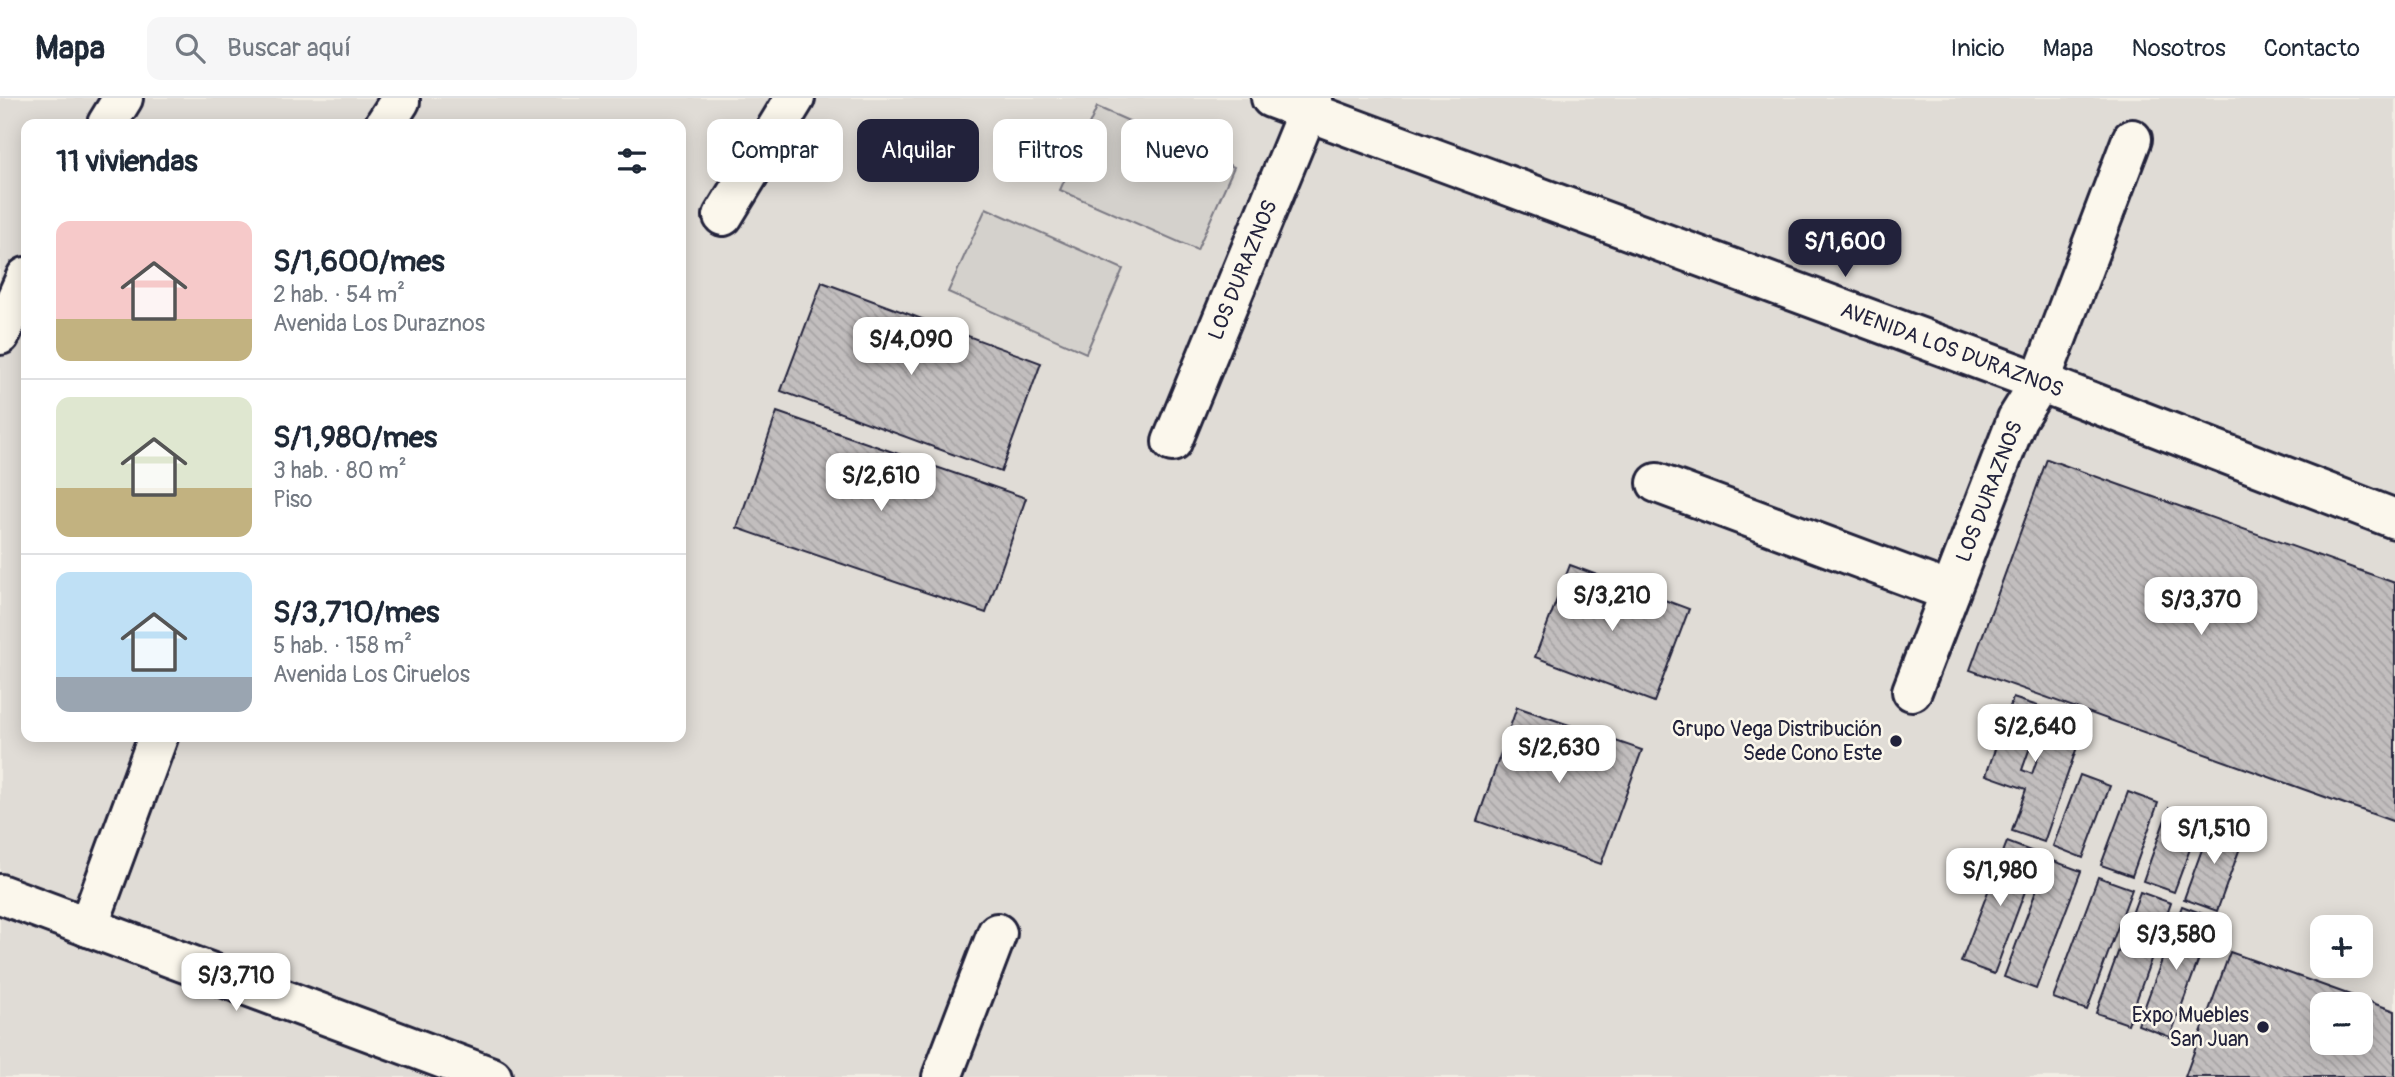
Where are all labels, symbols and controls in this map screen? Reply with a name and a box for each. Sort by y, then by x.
search box [147,17,637,80]
text: Mapa [35,28,105,69]
icon: search [171,29,209,67]
text: Buscar aquí [227,32,351,64]
text: Inicio [1951,34,2005,63]
text: Mapa [2043,34,2094,63]
text: Nosotros [2132,34,2226,63]
text: Contacto [2264,34,2360,63]
chip: Comprar [707,119,843,182]
chip: Alquilar [857,119,979,182]
chip: Filtros [993,119,1107,182]
chip: Nuevo [1121,119,1233,182]
icon: filters [613,142,651,180]
text: 11 viviendas [56,143,198,180]
street label: LOS DURAZNOS [1202,196,1283,344]
pin: S/1,600 [1780,220,1910,279]
text: S/1,600 [1804,227,1886,256]
text: S/1,600/mes [273,243,445,280]
icon: home [112,249,196,333]
text: 2 hab. · 54 m² [273,280,405,309]
street label: AVENIDA LOS DURAZNOS [1837,296,2067,403]
text: Avenida Los Duraznos [273,309,485,338]
pin: S/4,090 [846,317,976,377]
text: S/4,090 [869,325,953,354]
street label: LOS DURAZNOS [1950,417,2028,566]
text: S/1,980/mes [273,419,437,456]
icon: home [112,425,196,509]
pin: S/2,610 [816,454,946,513]
text: 3 hab. · 80 m² [273,456,407,485]
text: S/2,610 [842,461,920,490]
text: Piso [273,485,312,514]
pin: S/3,210 [1547,574,1677,633]
pin: S/3,370 [2136,578,2266,637]
text: S/3,210 [1573,581,1651,610]
text: S/3,370 [2160,585,2242,614]
text: S/3,710/mes [273,594,439,631]
icon: home [112,600,196,684]
text: 5 hab. · 158 m² [273,631,412,660]
text: Avenida Los Ciruelos [273,660,470,689]
pin: S/2,640 [1970,704,2100,764]
text: S/2,640 [1994,712,2076,741]
place label: Grupo Vega Distribución Sede Cono Este [1672,716,1883,767]
pin: S/2,630 [1494,726,1624,785]
text: S/2,630 [1518,733,1600,762]
marker: Grupo Vega Distribución Sede Cono Este [1888,733,1904,749]
pin: S/1,510 [2149,806,2279,866]
text: S/1,510 [2177,814,2251,843]
pin: S/1,980 [1935,848,2065,908]
text: S/1,980 [1962,856,2038,885]
pin: S/3,580 [2111,912,2241,972]
map controls [2310,915,2373,1055]
button: + [2310,915,2373,978]
text: S/3,580 [2136,920,2216,949]
pin: S/3,710 [171,954,301,1013]
text: S/3,710 [197,961,275,990]
button: − [2310,992,2373,1055]
place label: Expo Muebles San Juan [2132,1002,2250,1053]
marker: Expo Muebles San Juan [2255,1019,2271,1035]

